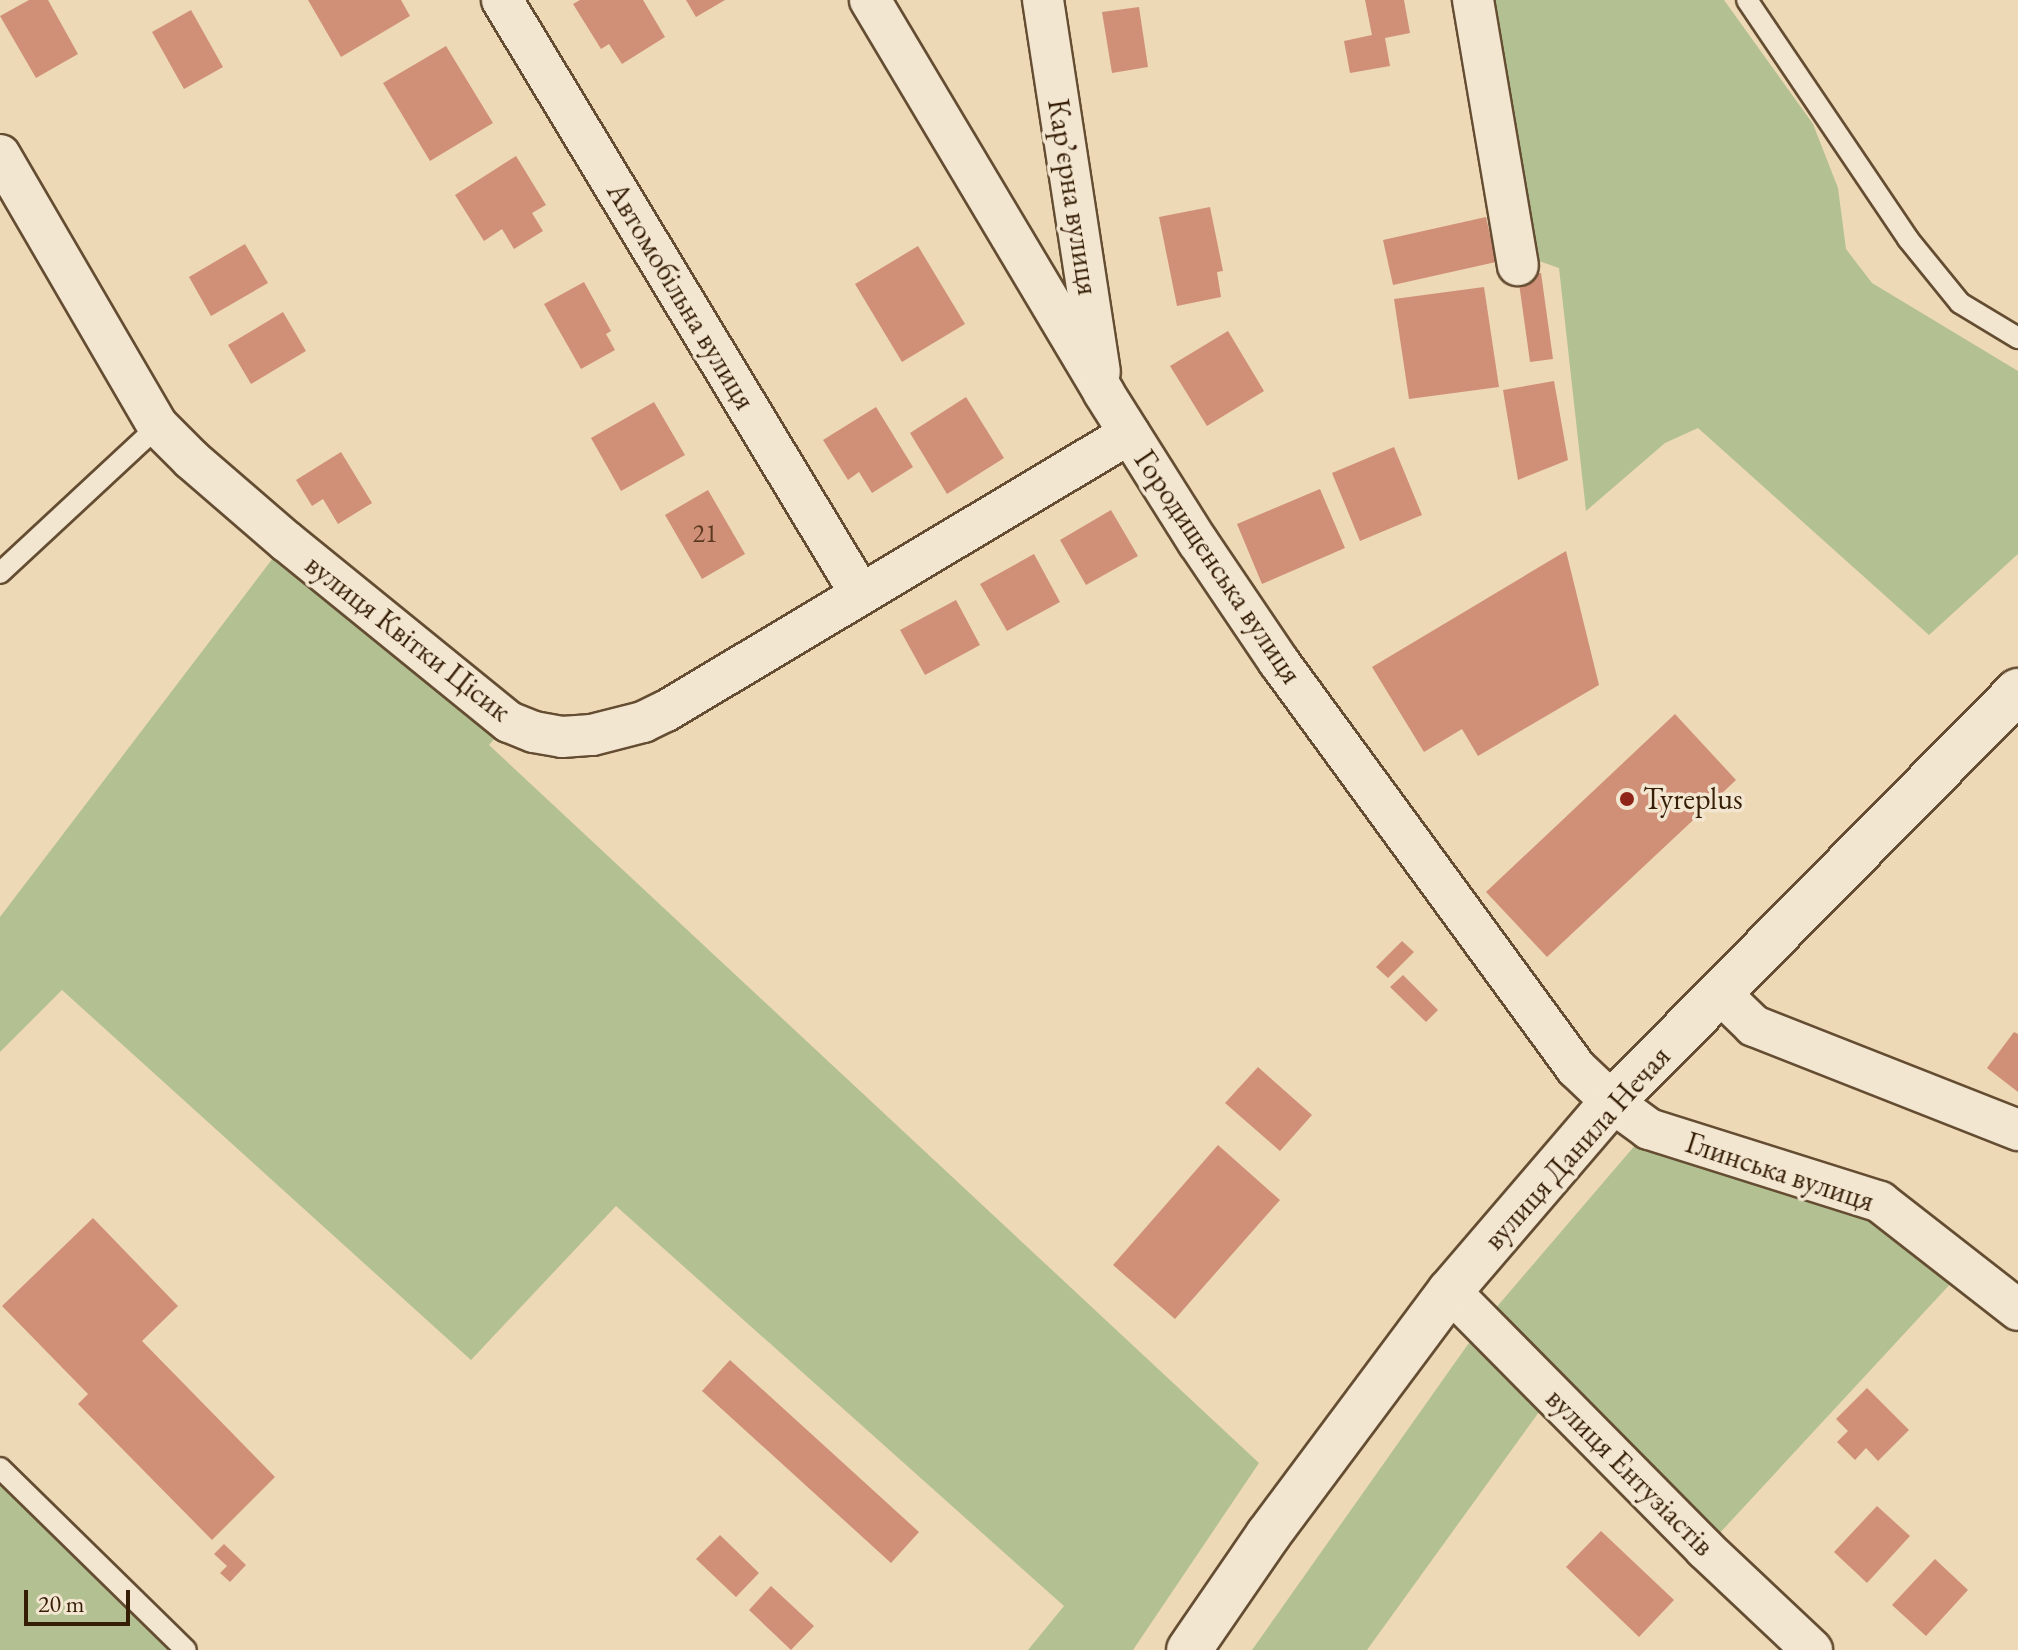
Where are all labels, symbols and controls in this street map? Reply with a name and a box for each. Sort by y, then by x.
street label: Карʼєрна вулиця [1040,96,1106,298]
street label: Автомобільна вулиця [599,176,763,416]
street label: Городищенська вулиця [1126,443,1310,691]
house number: 21 [693,518,717,550]
street label: вулиця Квітки Цісик [298,547,518,729]
place label: Tyreplus [1643,781,1743,817]
marker: Tyreplus [1618,790,1636,808]
street label: вулиця Данила Нечая [1476,1039,1678,1257]
street label: Глинська вулиця [1681,1125,1879,1219]
street label: вулиця Ентузіастів [1539,1381,1721,1563]
scale bar [28,1574,134,1624]
text: 20 m [38,1588,85,1619]

